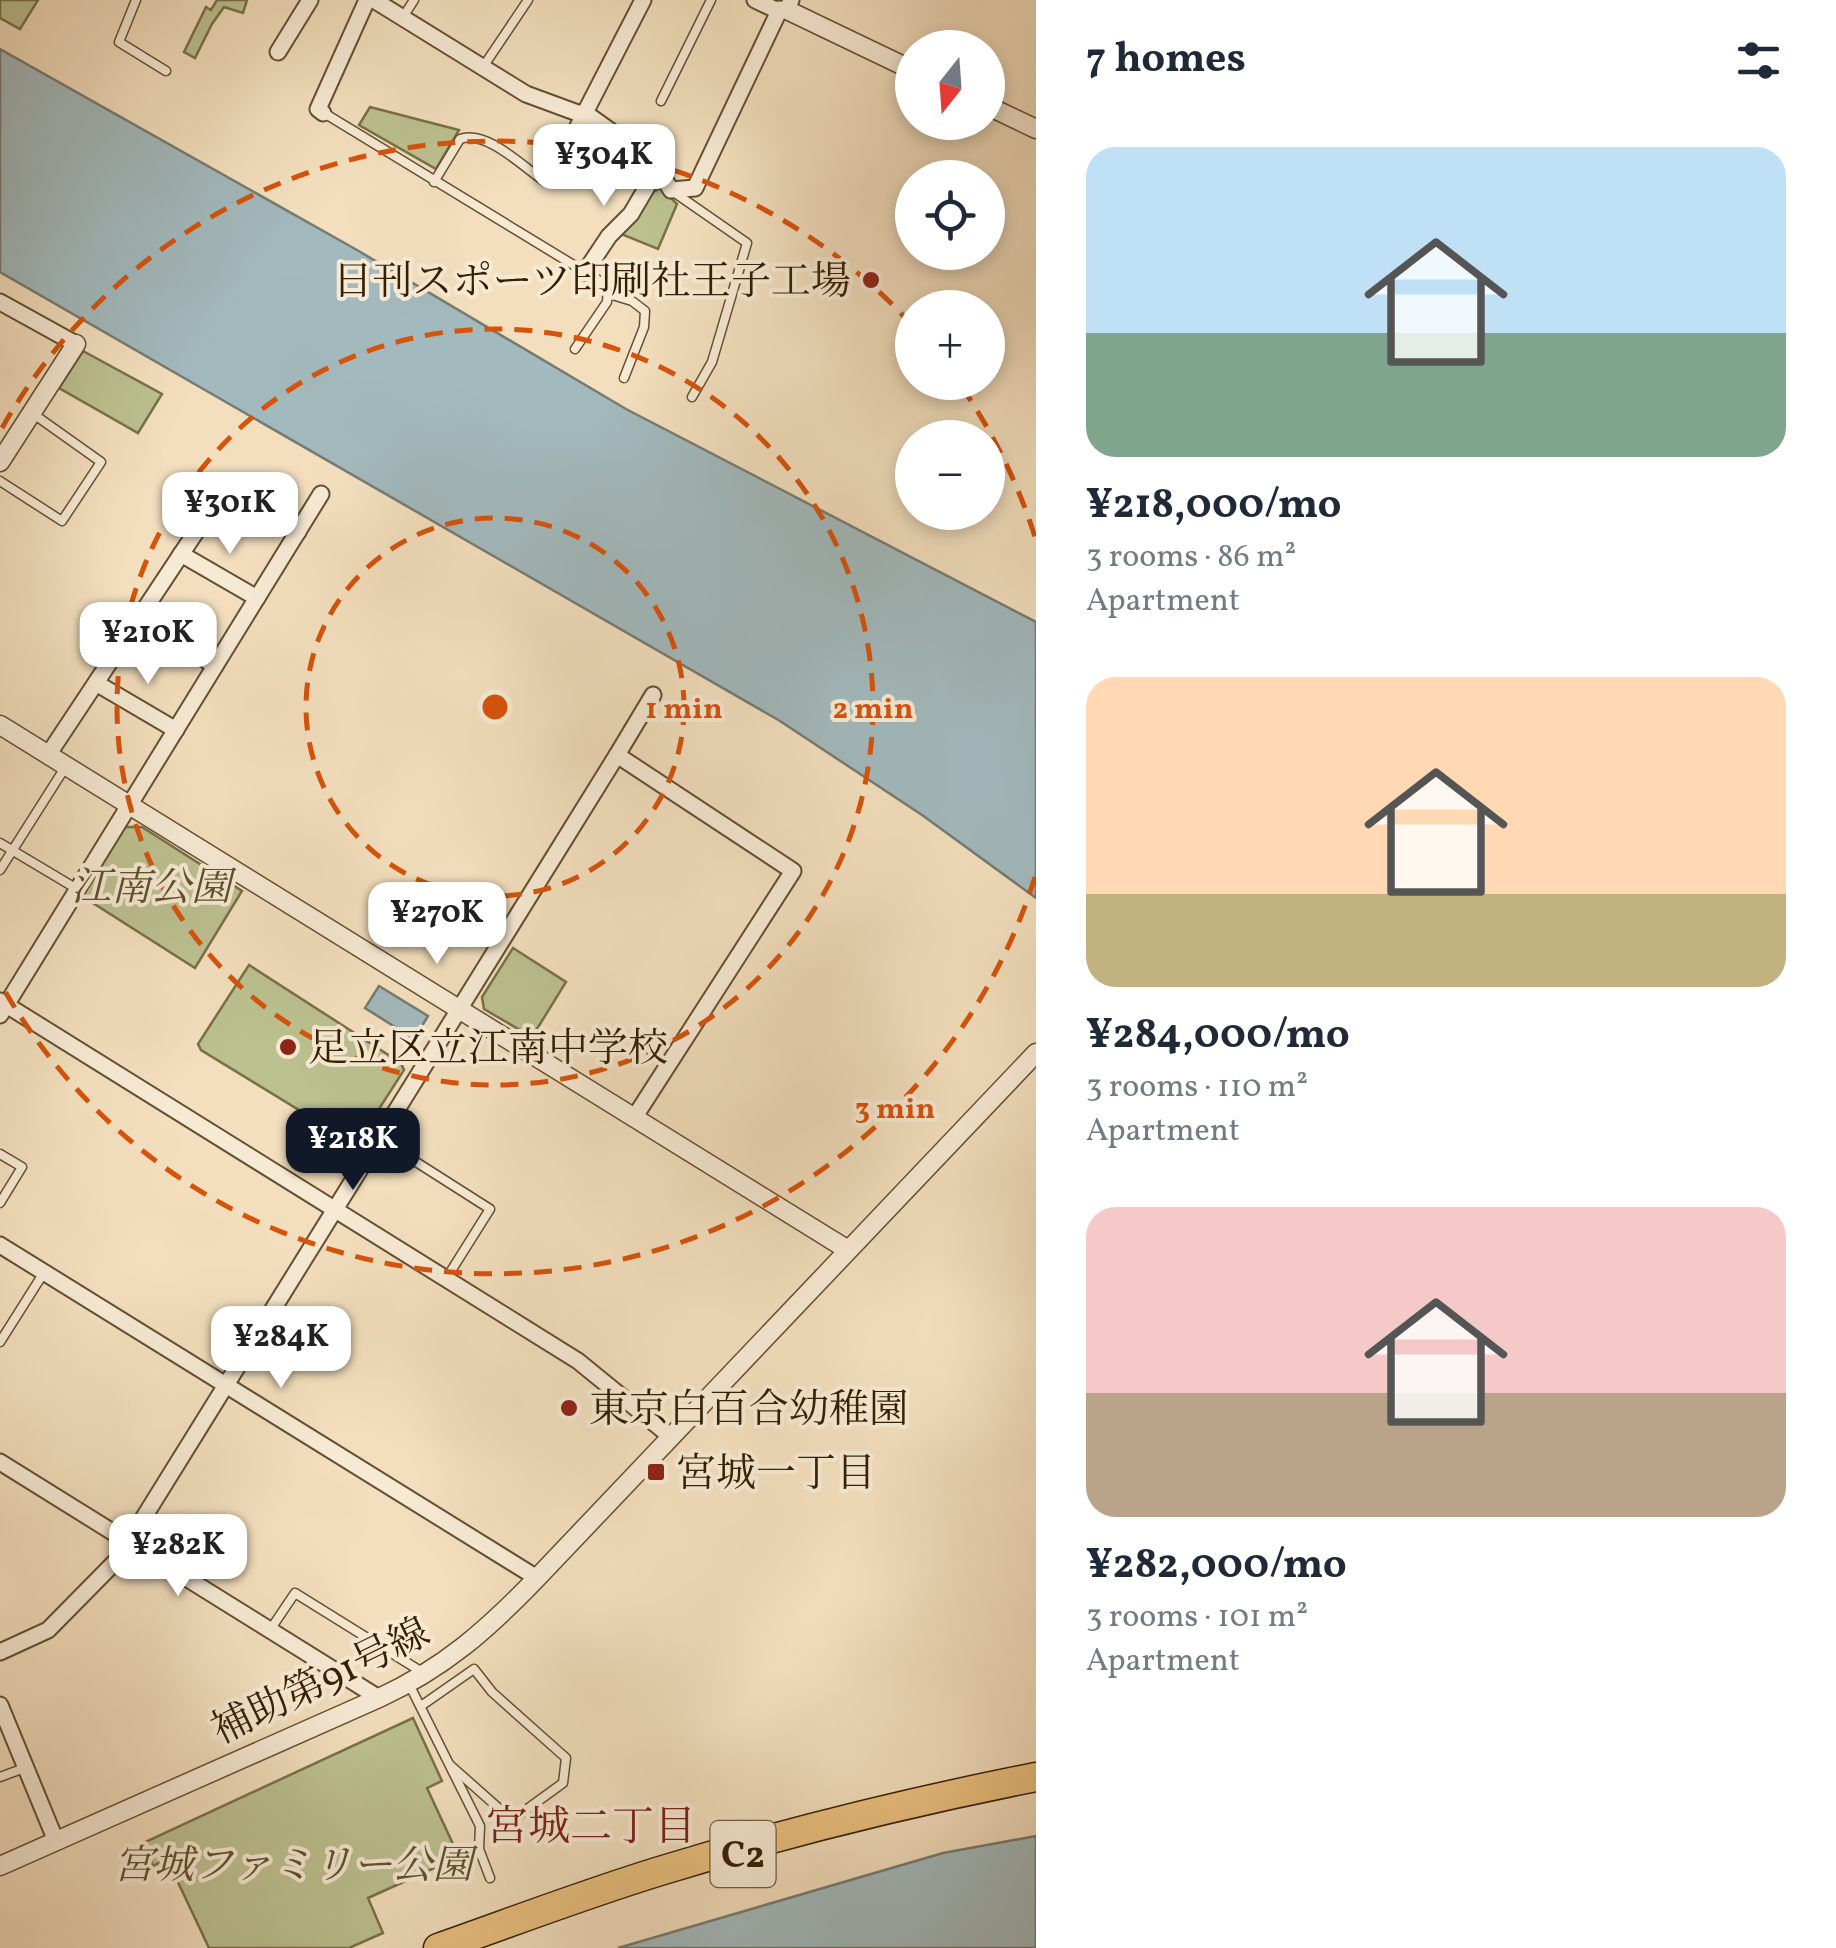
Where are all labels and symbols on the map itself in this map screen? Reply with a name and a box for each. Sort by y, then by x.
north arrow [895,30,1005,140]
pin: ¥304K [534,124,674,209]
place label: 日刊スポーツ印刷社王子工場 [333,256,851,312]
marker: 日刊スポーツ印刷社王子工場 [860,269,882,291]
pin: ¥301K [160,472,300,557]
pin: ¥210K [78,602,218,687]
centre of rings [477,689,513,725]
text: 1 min [645,689,723,731]
text: 2 min [833,689,913,731]
park label: 江南公園 [71,862,237,918]
pin: ¥270K [367,882,507,967]
place label: 足立区立江南中学校 [308,1023,668,1079]
marker: 足立区立江南中学校 [277,1036,299,1058]
text: 3 min [855,1089,935,1131]
pin: ¥218K [283,1108,423,1193]
pin: ¥284K [211,1306,351,1391]
place label: 東京白百合幼稚園 [589,1384,909,1440]
marker: 東京白百合幼稚園 [558,1397,580,1419]
place label: 宮城一丁目 [676,1448,876,1504]
marker: 宮城一丁目 [645,1461,667,1483]
pin: ¥282K [108,1514,248,1599]
street label: 補助第91号線 [203,1607,440,1761]
district label: 宮城二丁目 [486,1800,696,1859]
road number: C2 [710,1821,776,1887]
park label: 宮城ファミリー公園 [113,1840,479,1896]

